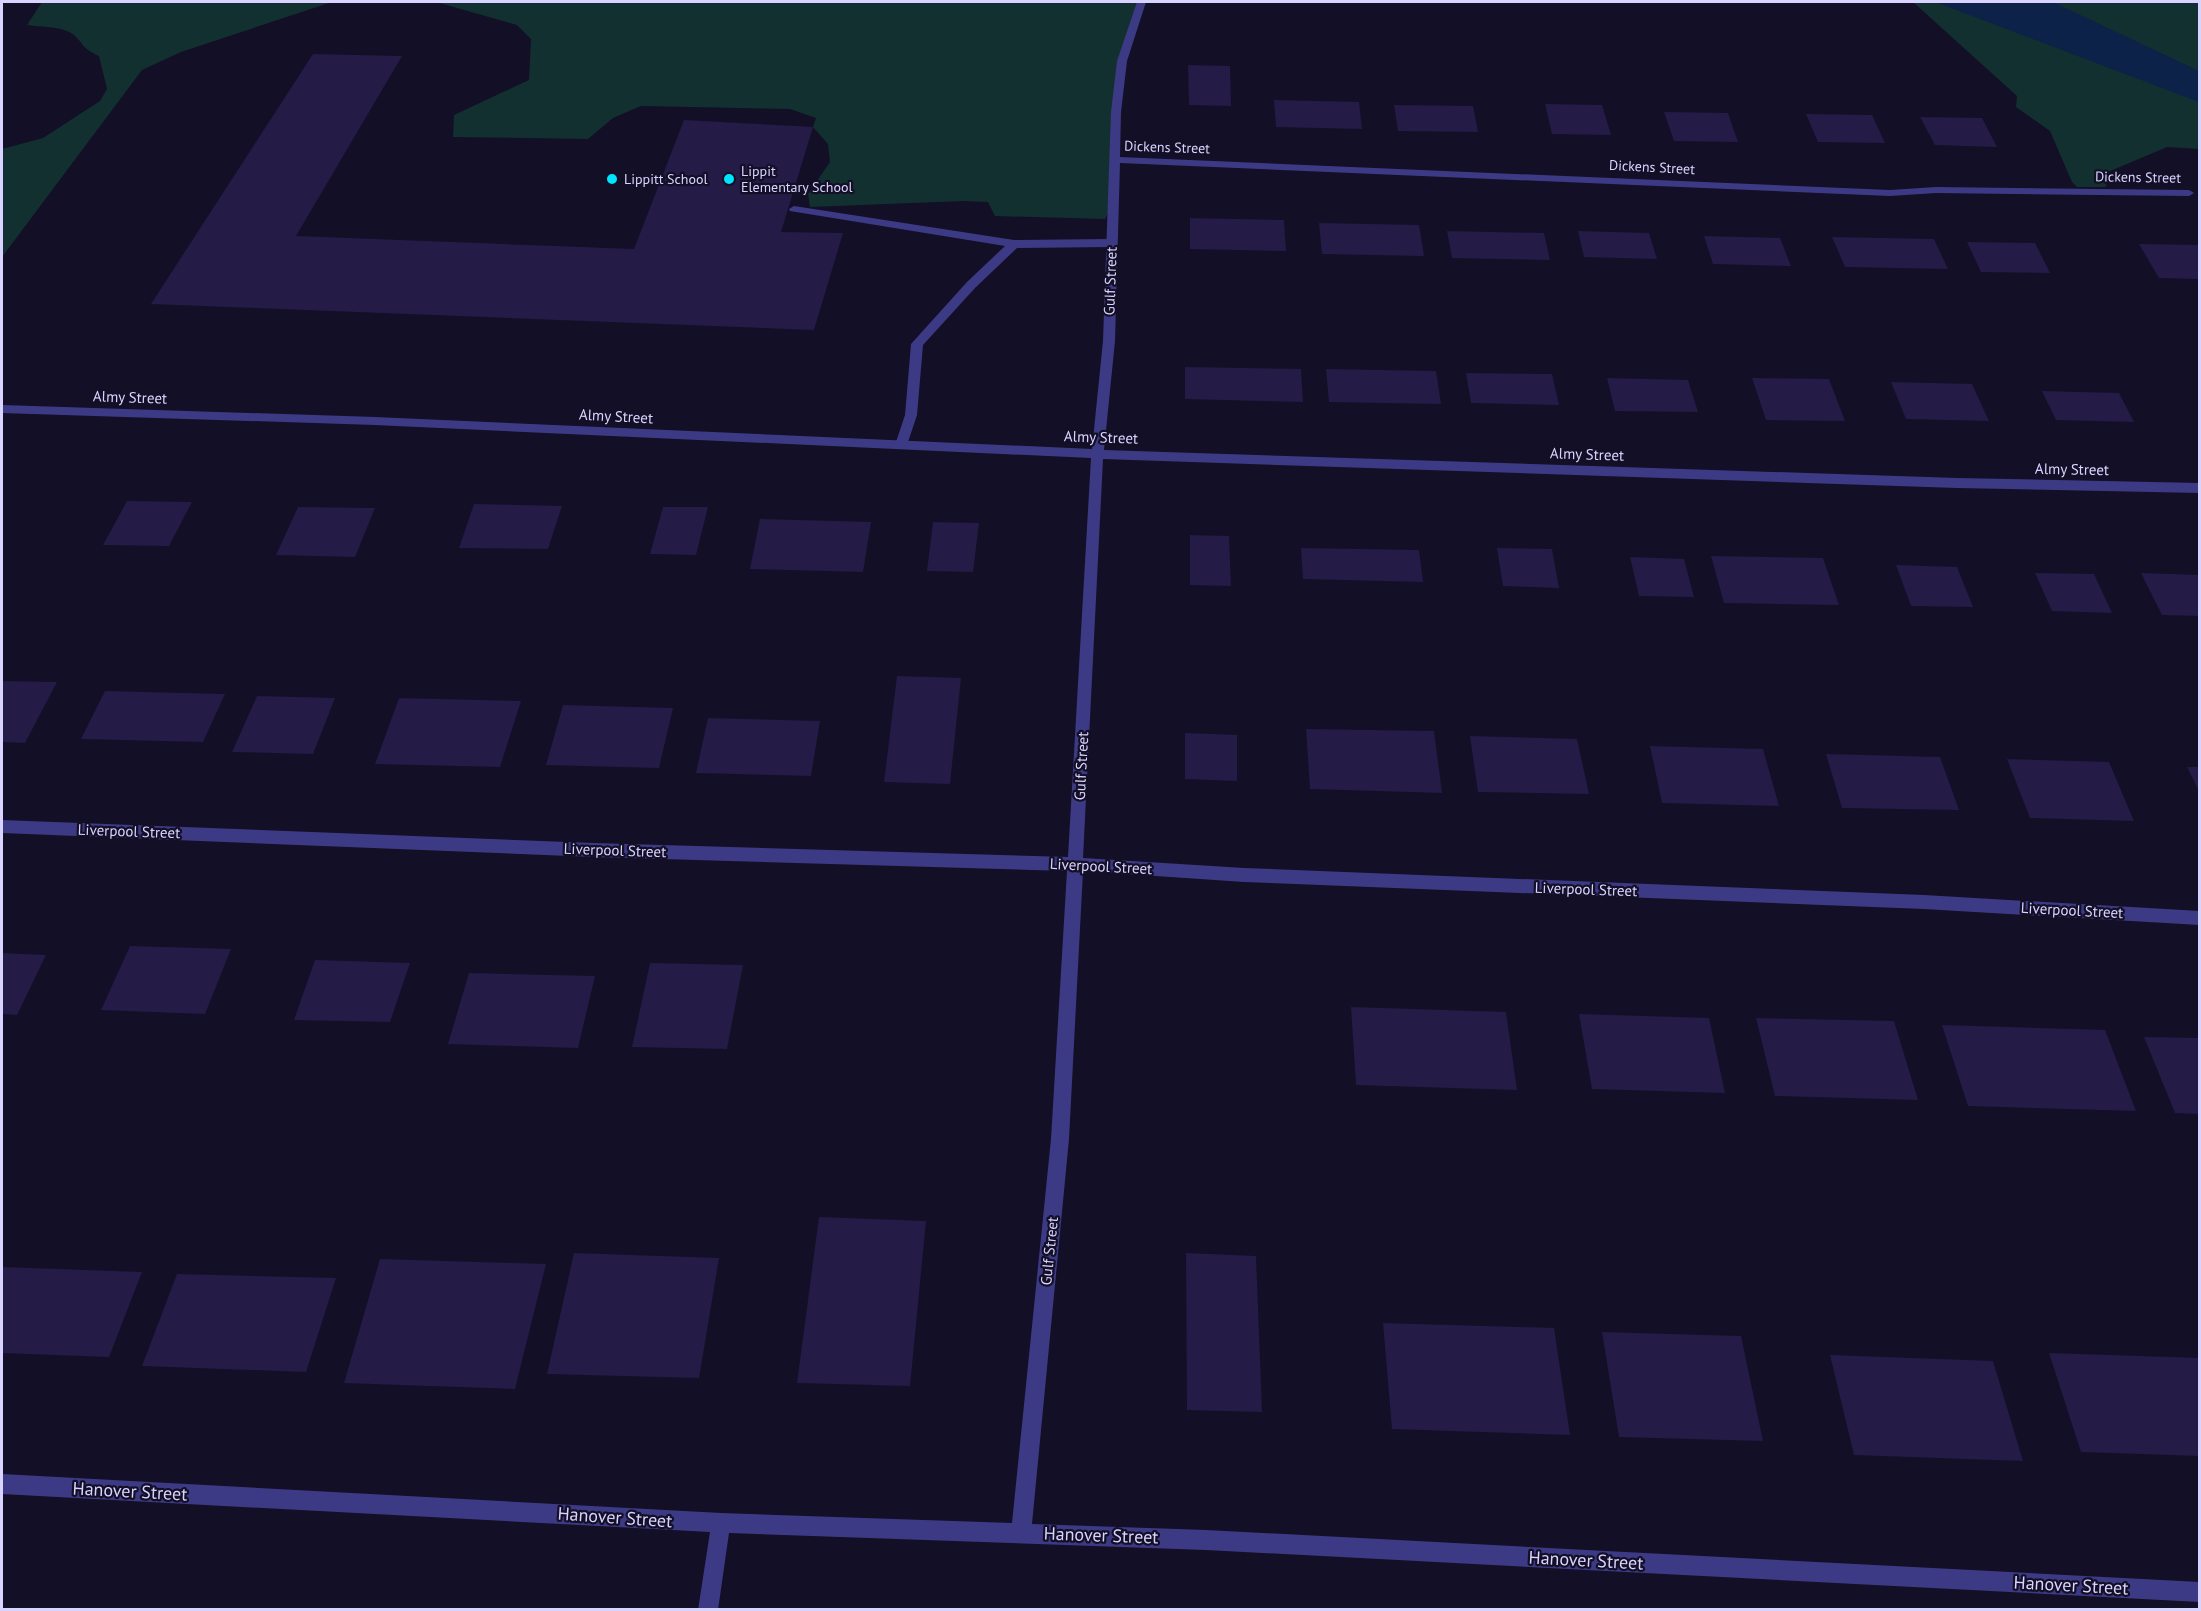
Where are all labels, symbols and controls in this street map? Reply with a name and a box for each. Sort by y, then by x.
street label: Dickens Street [1124,137,1210,158]
street label: Dickens Street [1609,156,1696,178]
place label: Lippit Elementary School [741,162,853,196]
street label: Dickens Street [2095,167,2181,187]
place label: Lippitt School [624,170,708,188]
marker: Lippitt School [605,172,619,186]
marker: Lippit Elementary School [722,172,736,186]
street label: Gulf Street [1099,246,1121,316]
street label: Almy Street [93,386,167,408]
street label: Almy Street [578,405,654,427]
street label: Almy Street [1064,426,1138,448]
street label: Almy Street [1550,443,1624,465]
street label: Almy Street [2035,459,2109,479]
street label: Gulf Street [1070,731,1092,801]
street label: Liverpool Street [77,820,181,842]
street label: Liverpool Street [563,839,667,861]
street label: Liverpool Street [1049,854,1153,878]
street label: Liverpool Street [1534,878,1638,900]
street label: Liverpool Street [2020,898,2124,922]
street label: Gulf Street [1036,1216,1062,1286]
street label: Hanover Street [72,1477,188,1505]
street label: Hanover Street [557,1502,673,1532]
street label: Hanover Street [1043,1522,1159,1548]
street label: Hanover Street [1528,1546,1644,1574]
street label: Hanover Street [2013,1571,2129,1599]

